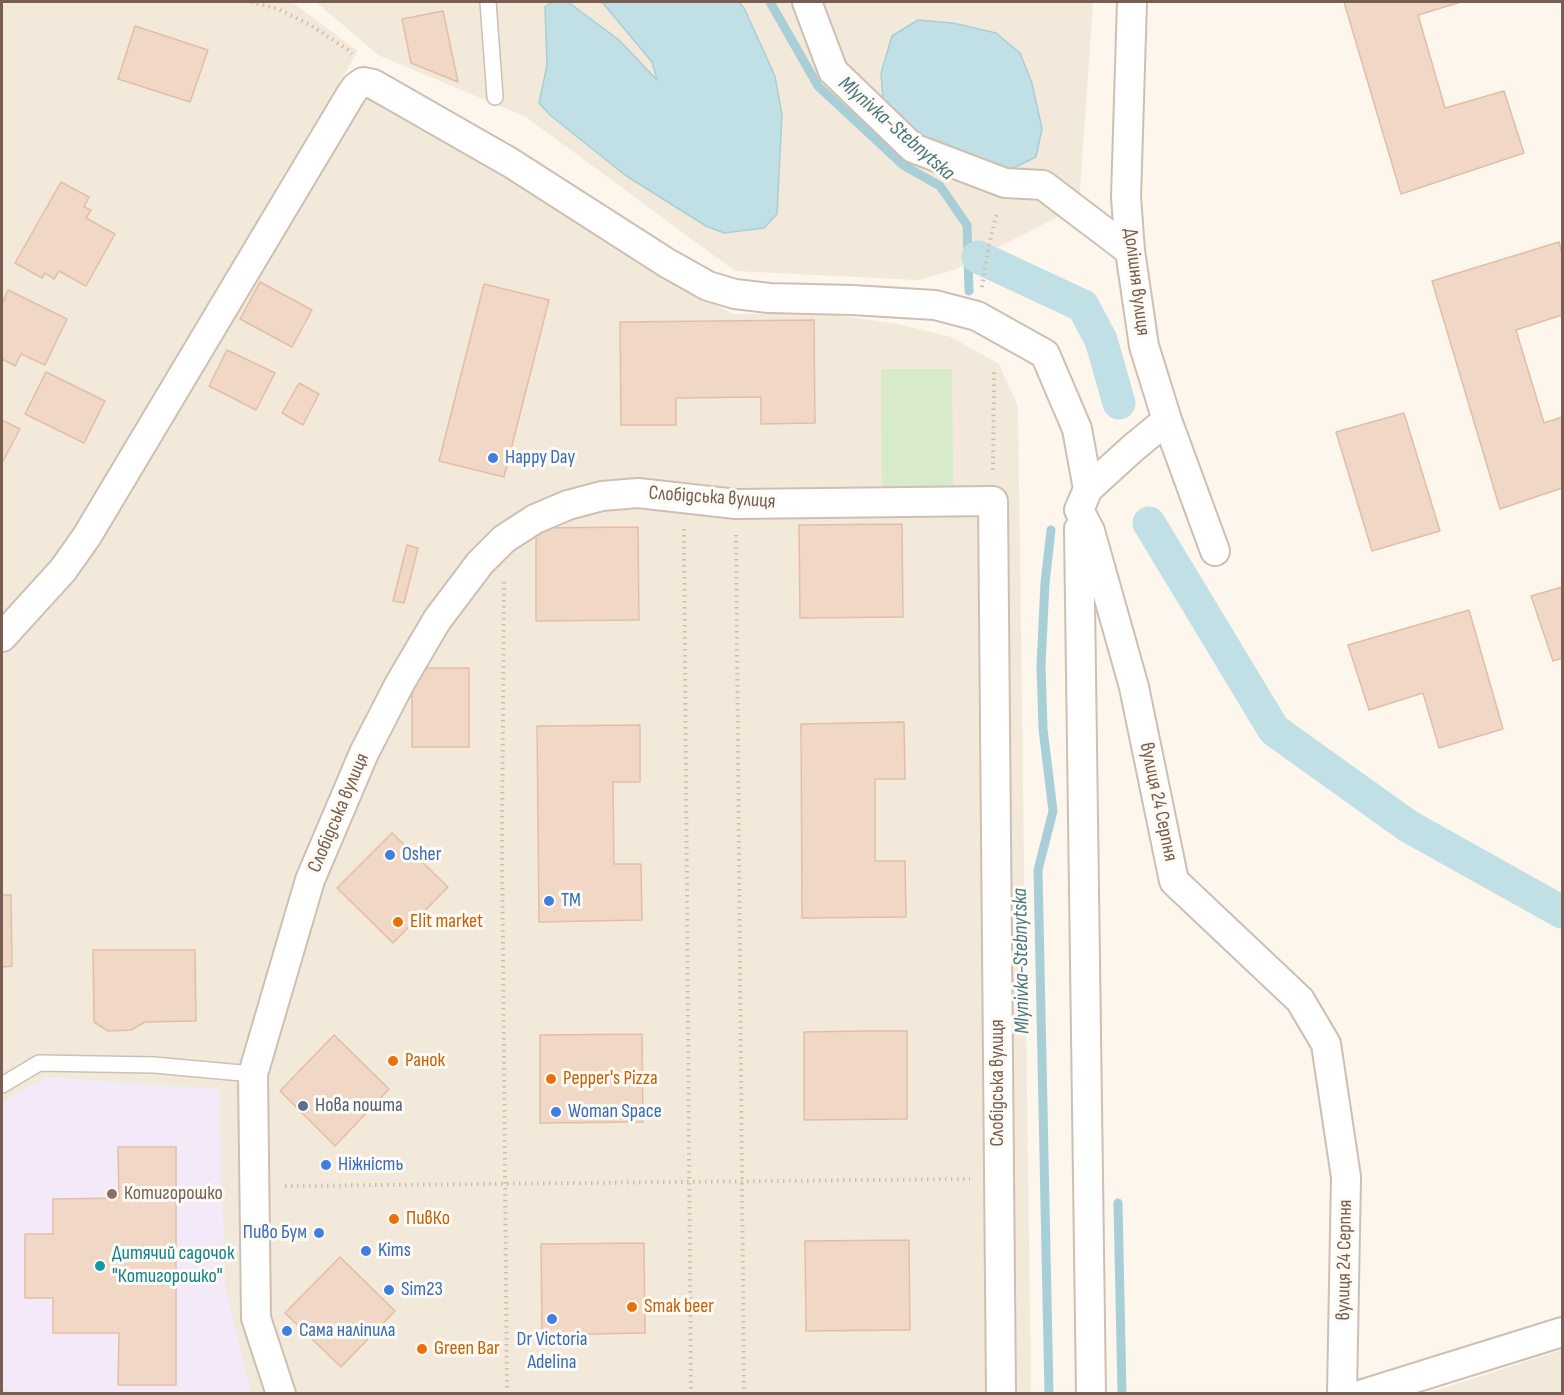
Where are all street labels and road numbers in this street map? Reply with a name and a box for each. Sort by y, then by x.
street label: Долішня вулиця [1117,227,1155,337]
street label: Слобідська вулиця [648,482,776,514]
street label: вулиця 24 Серпня [1134,740,1182,864]
street label: Слобідська вулиця [303,750,375,876]
street label: Слобідська вулиця [986,1019,1010,1147]
street label: вулиця 24 Серпня [1332,1199,1358,1321]

